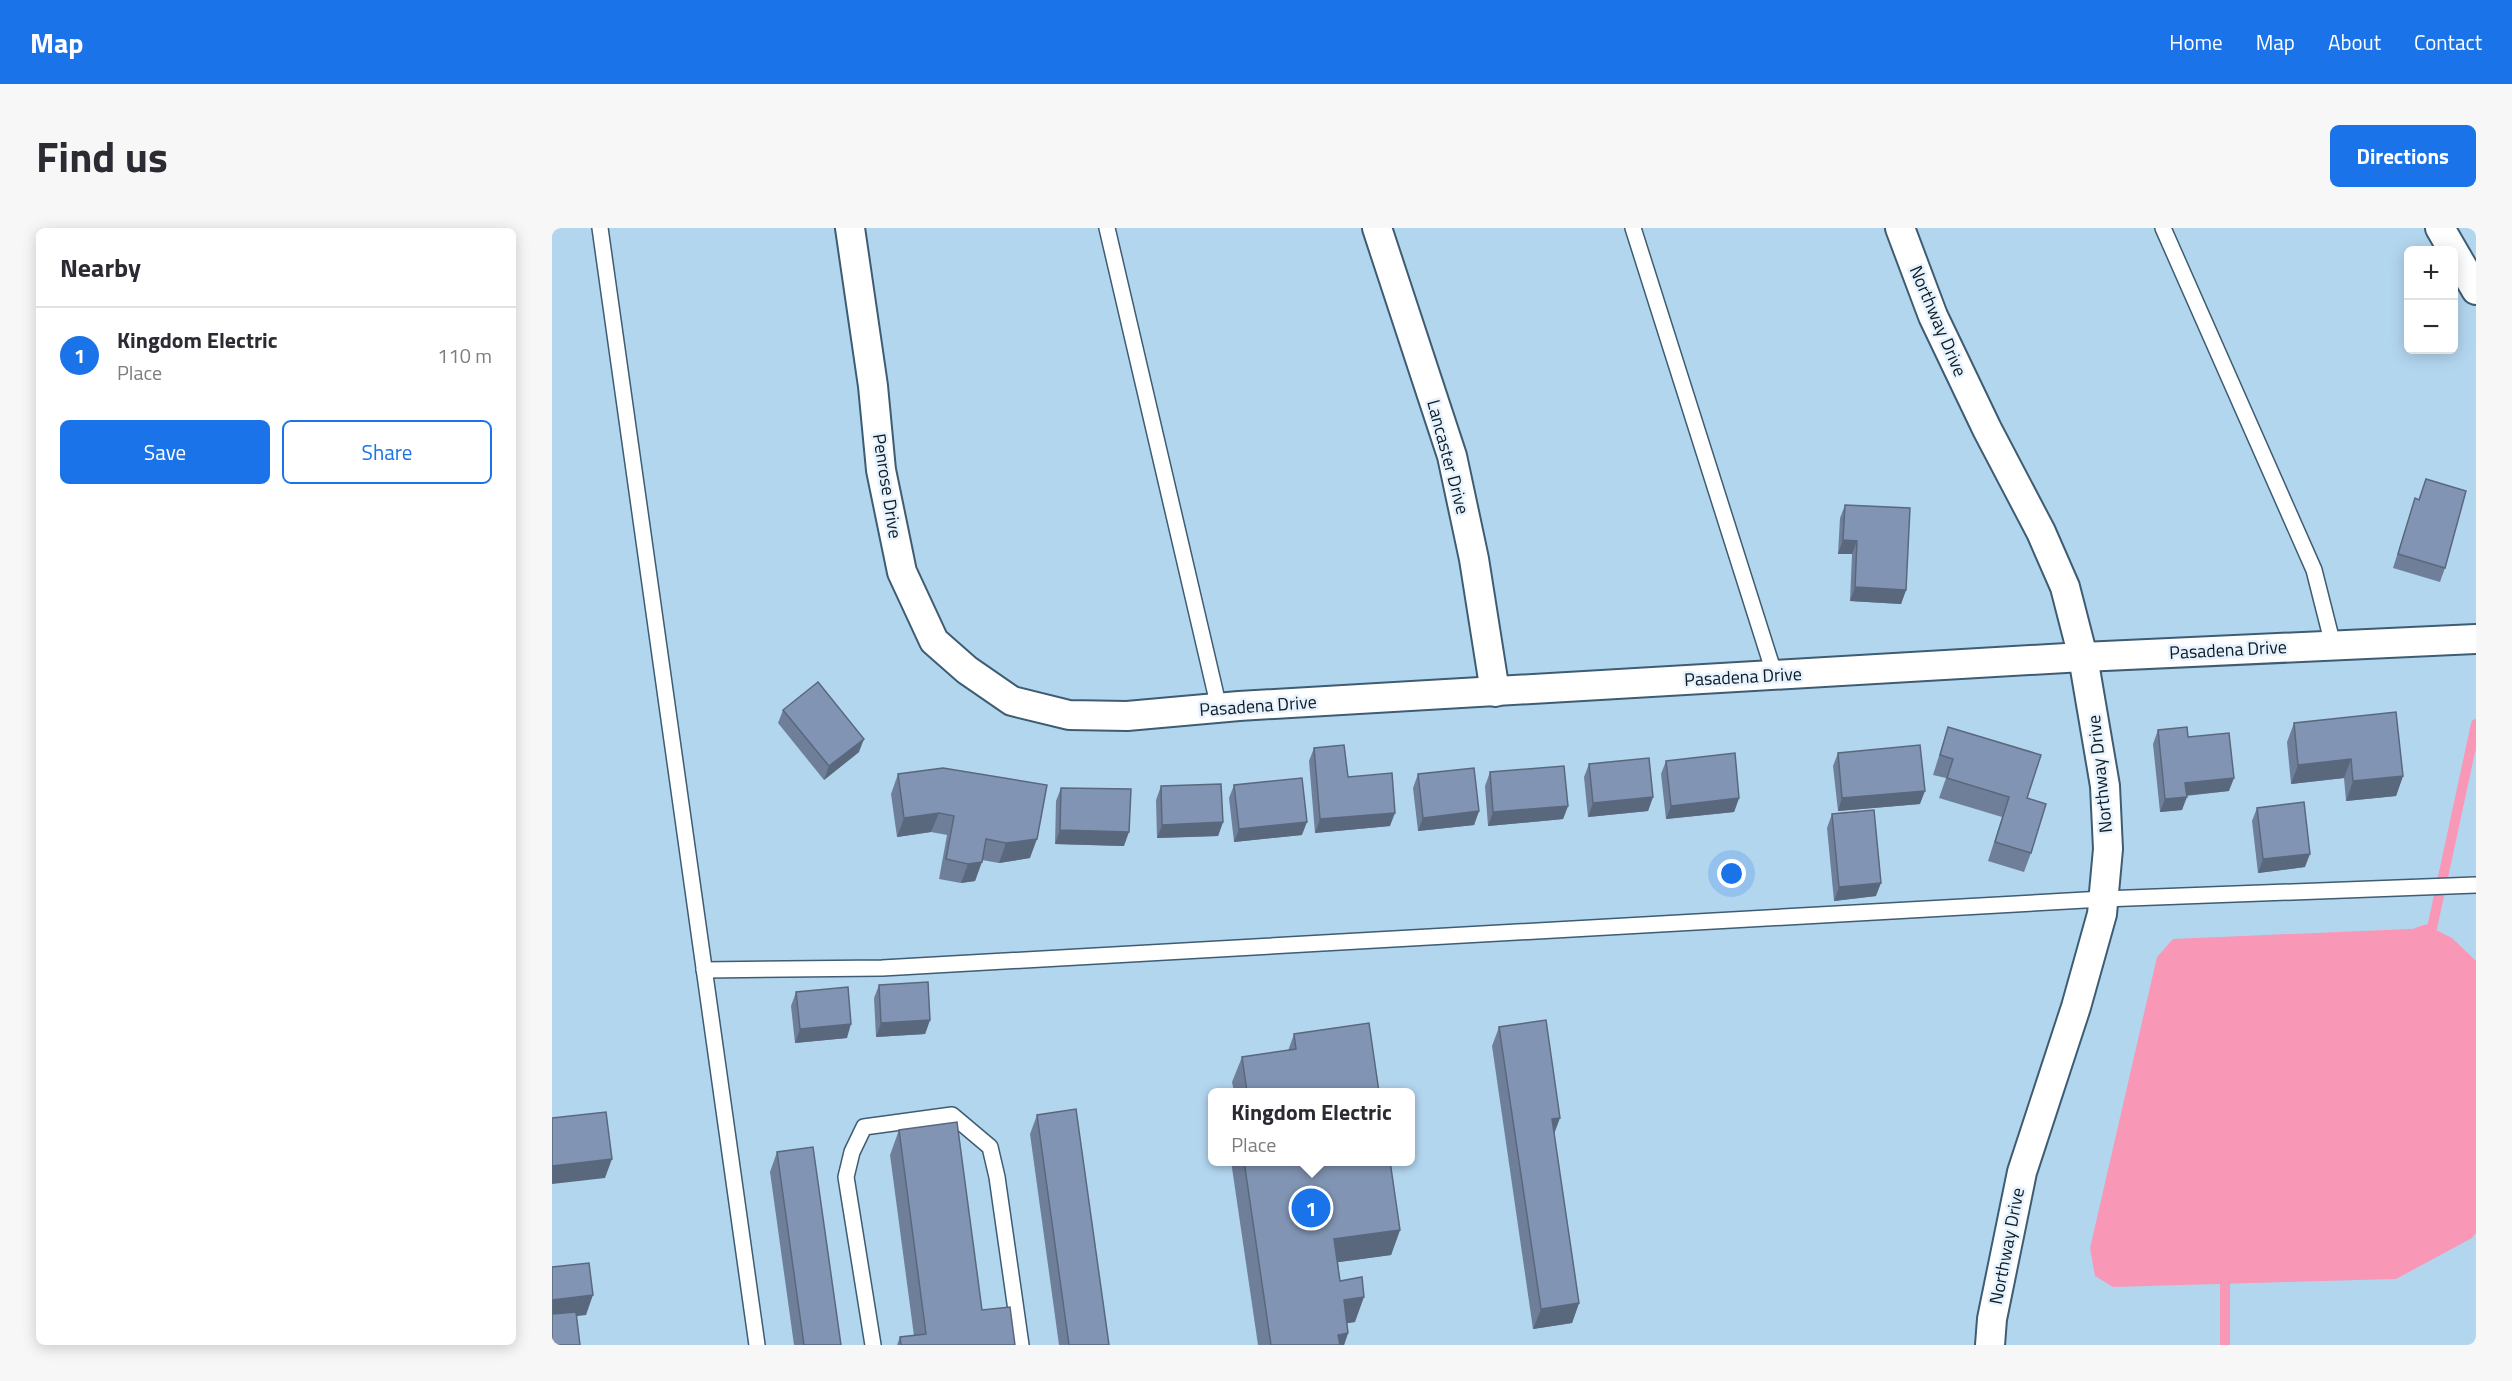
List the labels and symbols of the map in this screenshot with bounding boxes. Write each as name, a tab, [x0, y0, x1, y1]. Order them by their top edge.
street label: Northway Drive	[1903, 261, 1974, 381]
street label: Lancaster Drive	[1420, 397, 1477, 517]
street label: Penrose Drive	[866, 432, 909, 540]
street label: Pasadena Drive	[2169, 633, 2287, 666]
street label: Pasadena Drive	[1684, 660, 1802, 693]
street label: Pasadena Drive	[1198, 688, 1318, 723]
street label: Northway Drive	[2080, 714, 2119, 834]
your location	[1717, 859, 1746, 888]
street label: Northway Drive	[1982, 1185, 2031, 1307]
pin: 1	[1292, 1186, 1330, 1230]

